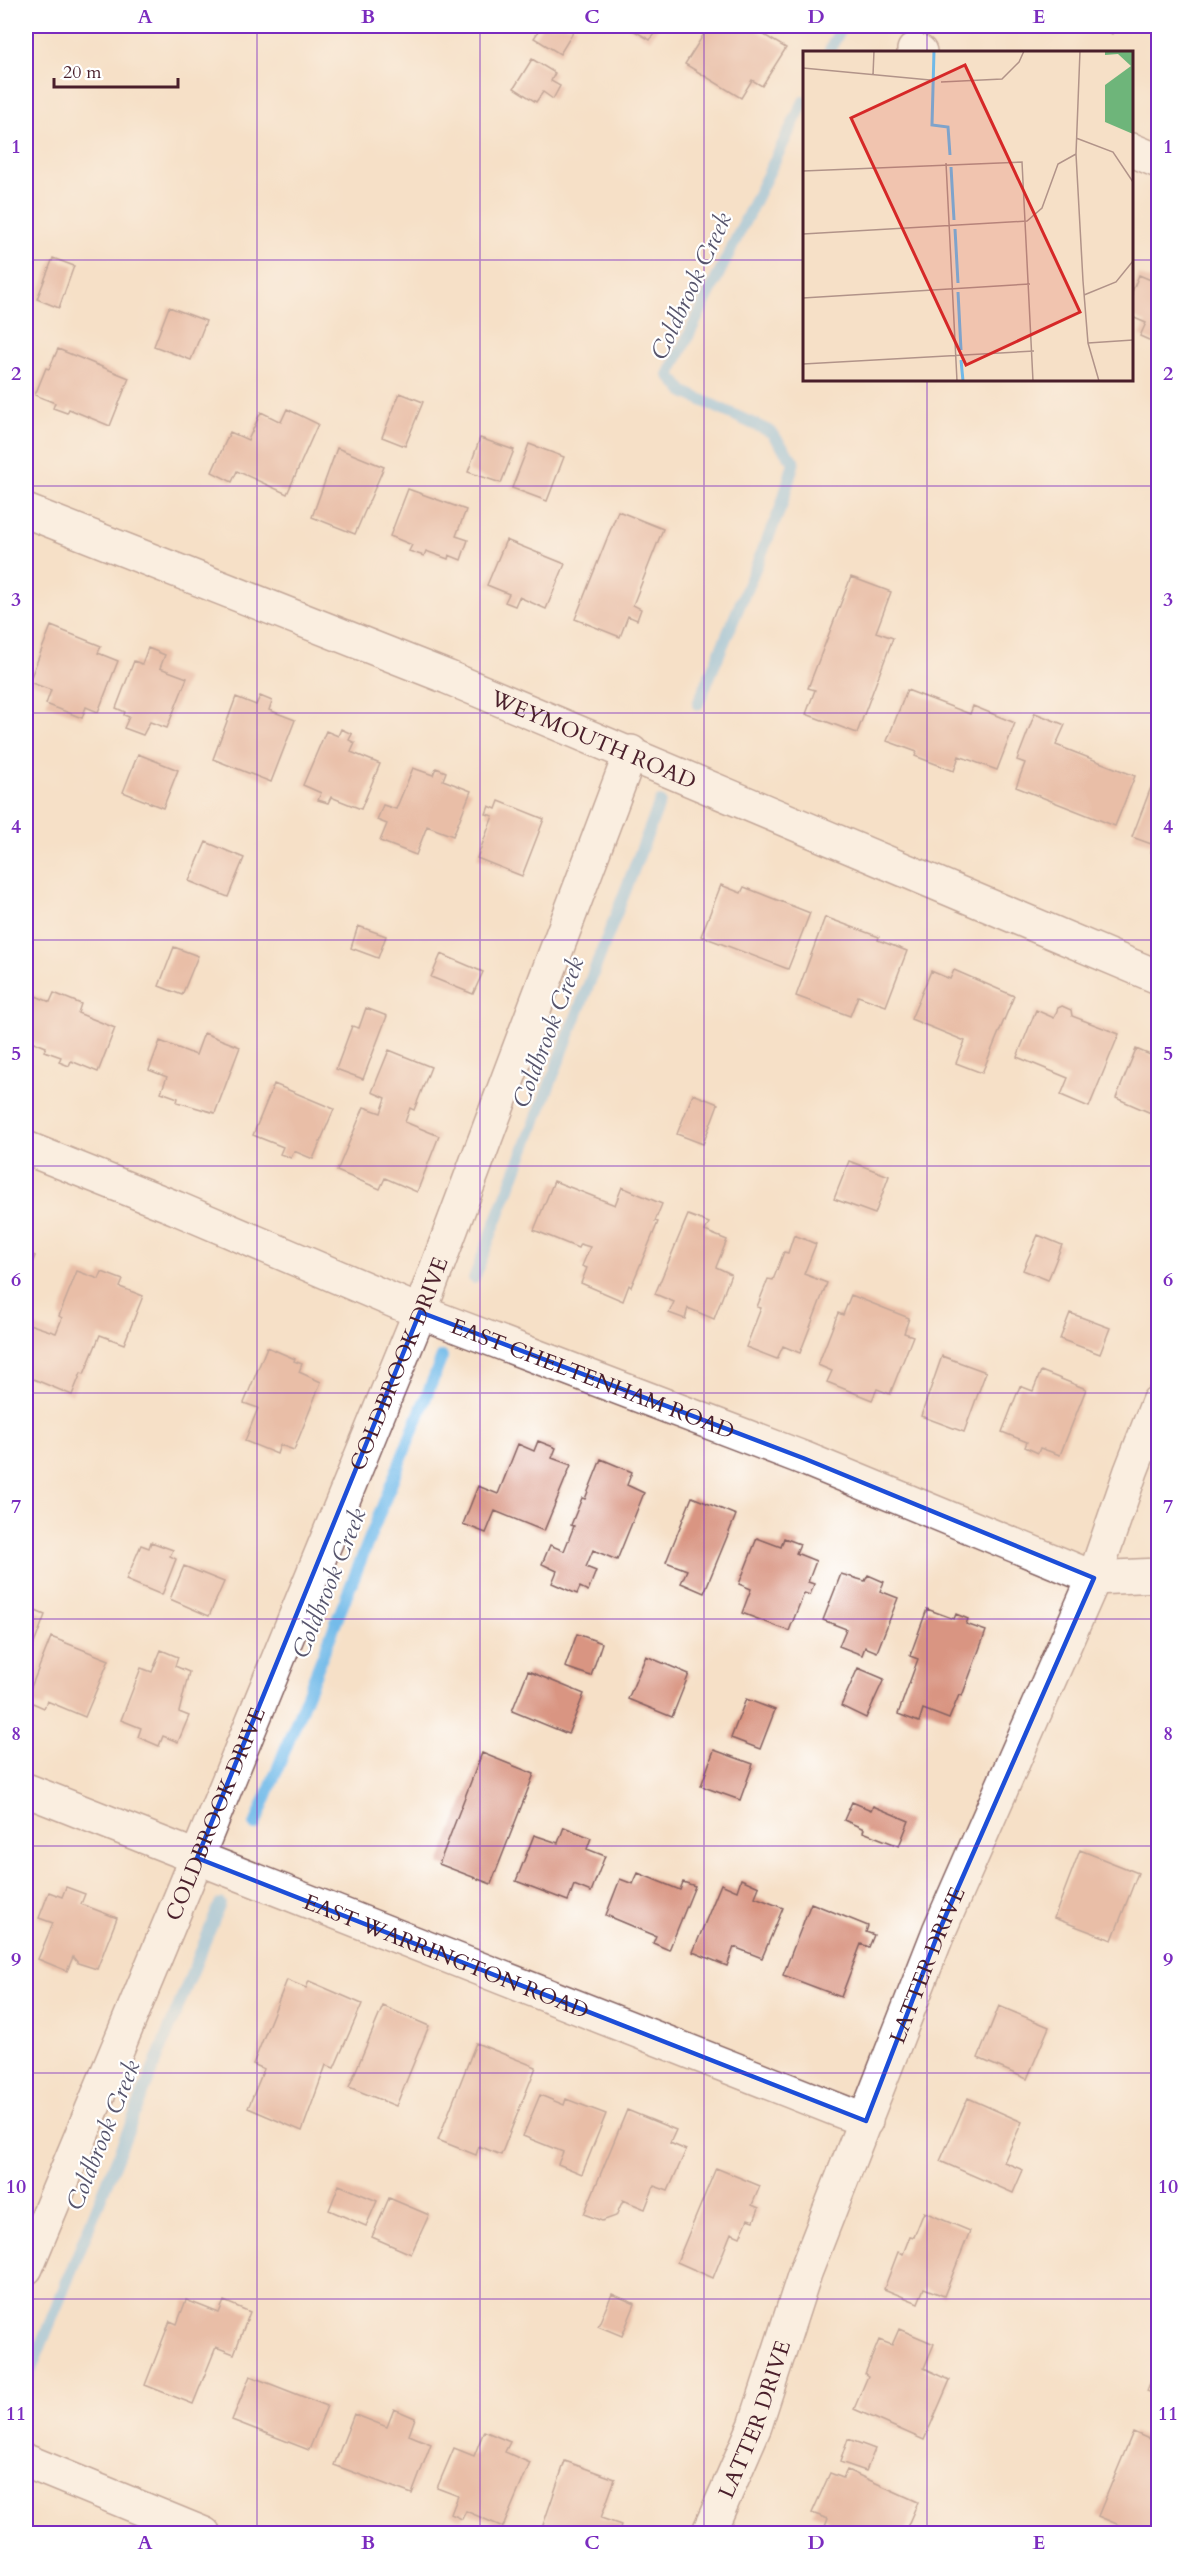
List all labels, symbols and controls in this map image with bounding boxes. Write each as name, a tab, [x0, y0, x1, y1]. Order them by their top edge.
text: A	[137, 3, 153, 30]
text: B	[361, 3, 375, 30]
text: C	[584, 3, 600, 30]
text: D	[807, 3, 825, 30]
text: E	[1033, 3, 1045, 30]
scale bar	[54, 51, 178, 89]
inset map	[803, 51, 1133, 381]
text: 20 m	[63, 60, 102, 85]
text: 1	[11, 133, 21, 160]
text: 1	[1163, 133, 1173, 160]
water label: Coldbrook Creek	[643, 207, 740, 365]
text: 2	[11, 360, 21, 387]
text: 2	[1163, 360, 1173, 387]
text: 3	[11, 586, 21, 613]
text: 3	[1163, 586, 1173, 613]
street label: WEYMOUTH ROAD	[485, 683, 701, 797]
text: 4	[11, 813, 21, 840]
text: 4	[1163, 813, 1173, 840]
water label: Coldbrook Creek	[505, 952, 592, 1112]
text: 5	[11, 1040, 21, 1067]
text: 5	[1163, 1040, 1173, 1067]
street label: COLDBROOK DRIVE	[343, 1253, 455, 1475]
text: 6	[11, 1266, 21, 1293]
text: 6	[1163, 1266, 1173, 1293]
street label: EAST CHELTENHAM ROAD	[447, 1311, 739, 1447]
text: 7	[11, 1493, 21, 1520]
text: 7	[1163, 1493, 1173, 1520]
water label: Coldbrook Creek	[284, 1503, 375, 1663]
street label: COLDBROOK DRIVE	[159, 1703, 273, 1925]
text: 8	[11, 1720, 21, 1747]
text: 8	[1163, 1720, 1173, 1747]
street label: LATTER DRIVE	[882, 1882, 973, 2048]
street label: EAST WARRINGTON ROAD	[299, 1887, 593, 2026]
text: 9	[11, 1946, 21, 1973]
text: 9	[1163, 1946, 1173, 1973]
water label: Coldbrook Creek	[58, 2055, 149, 2215]
text: 10	[6, 2173, 26, 2200]
text: 10	[1158, 2173, 1178, 2200]
street label: LATTER DRIVE	[711, 2337, 798, 2503]
text: 11	[6, 2400, 26, 2427]
text: 11	[1158, 2400, 1178, 2427]
text: A	[137, 2529, 153, 2556]
text: B	[361, 2529, 375, 2556]
text: C	[584, 2529, 600, 2556]
text: D	[807, 2529, 825, 2556]
text: E	[1033, 2529, 1045, 2556]

